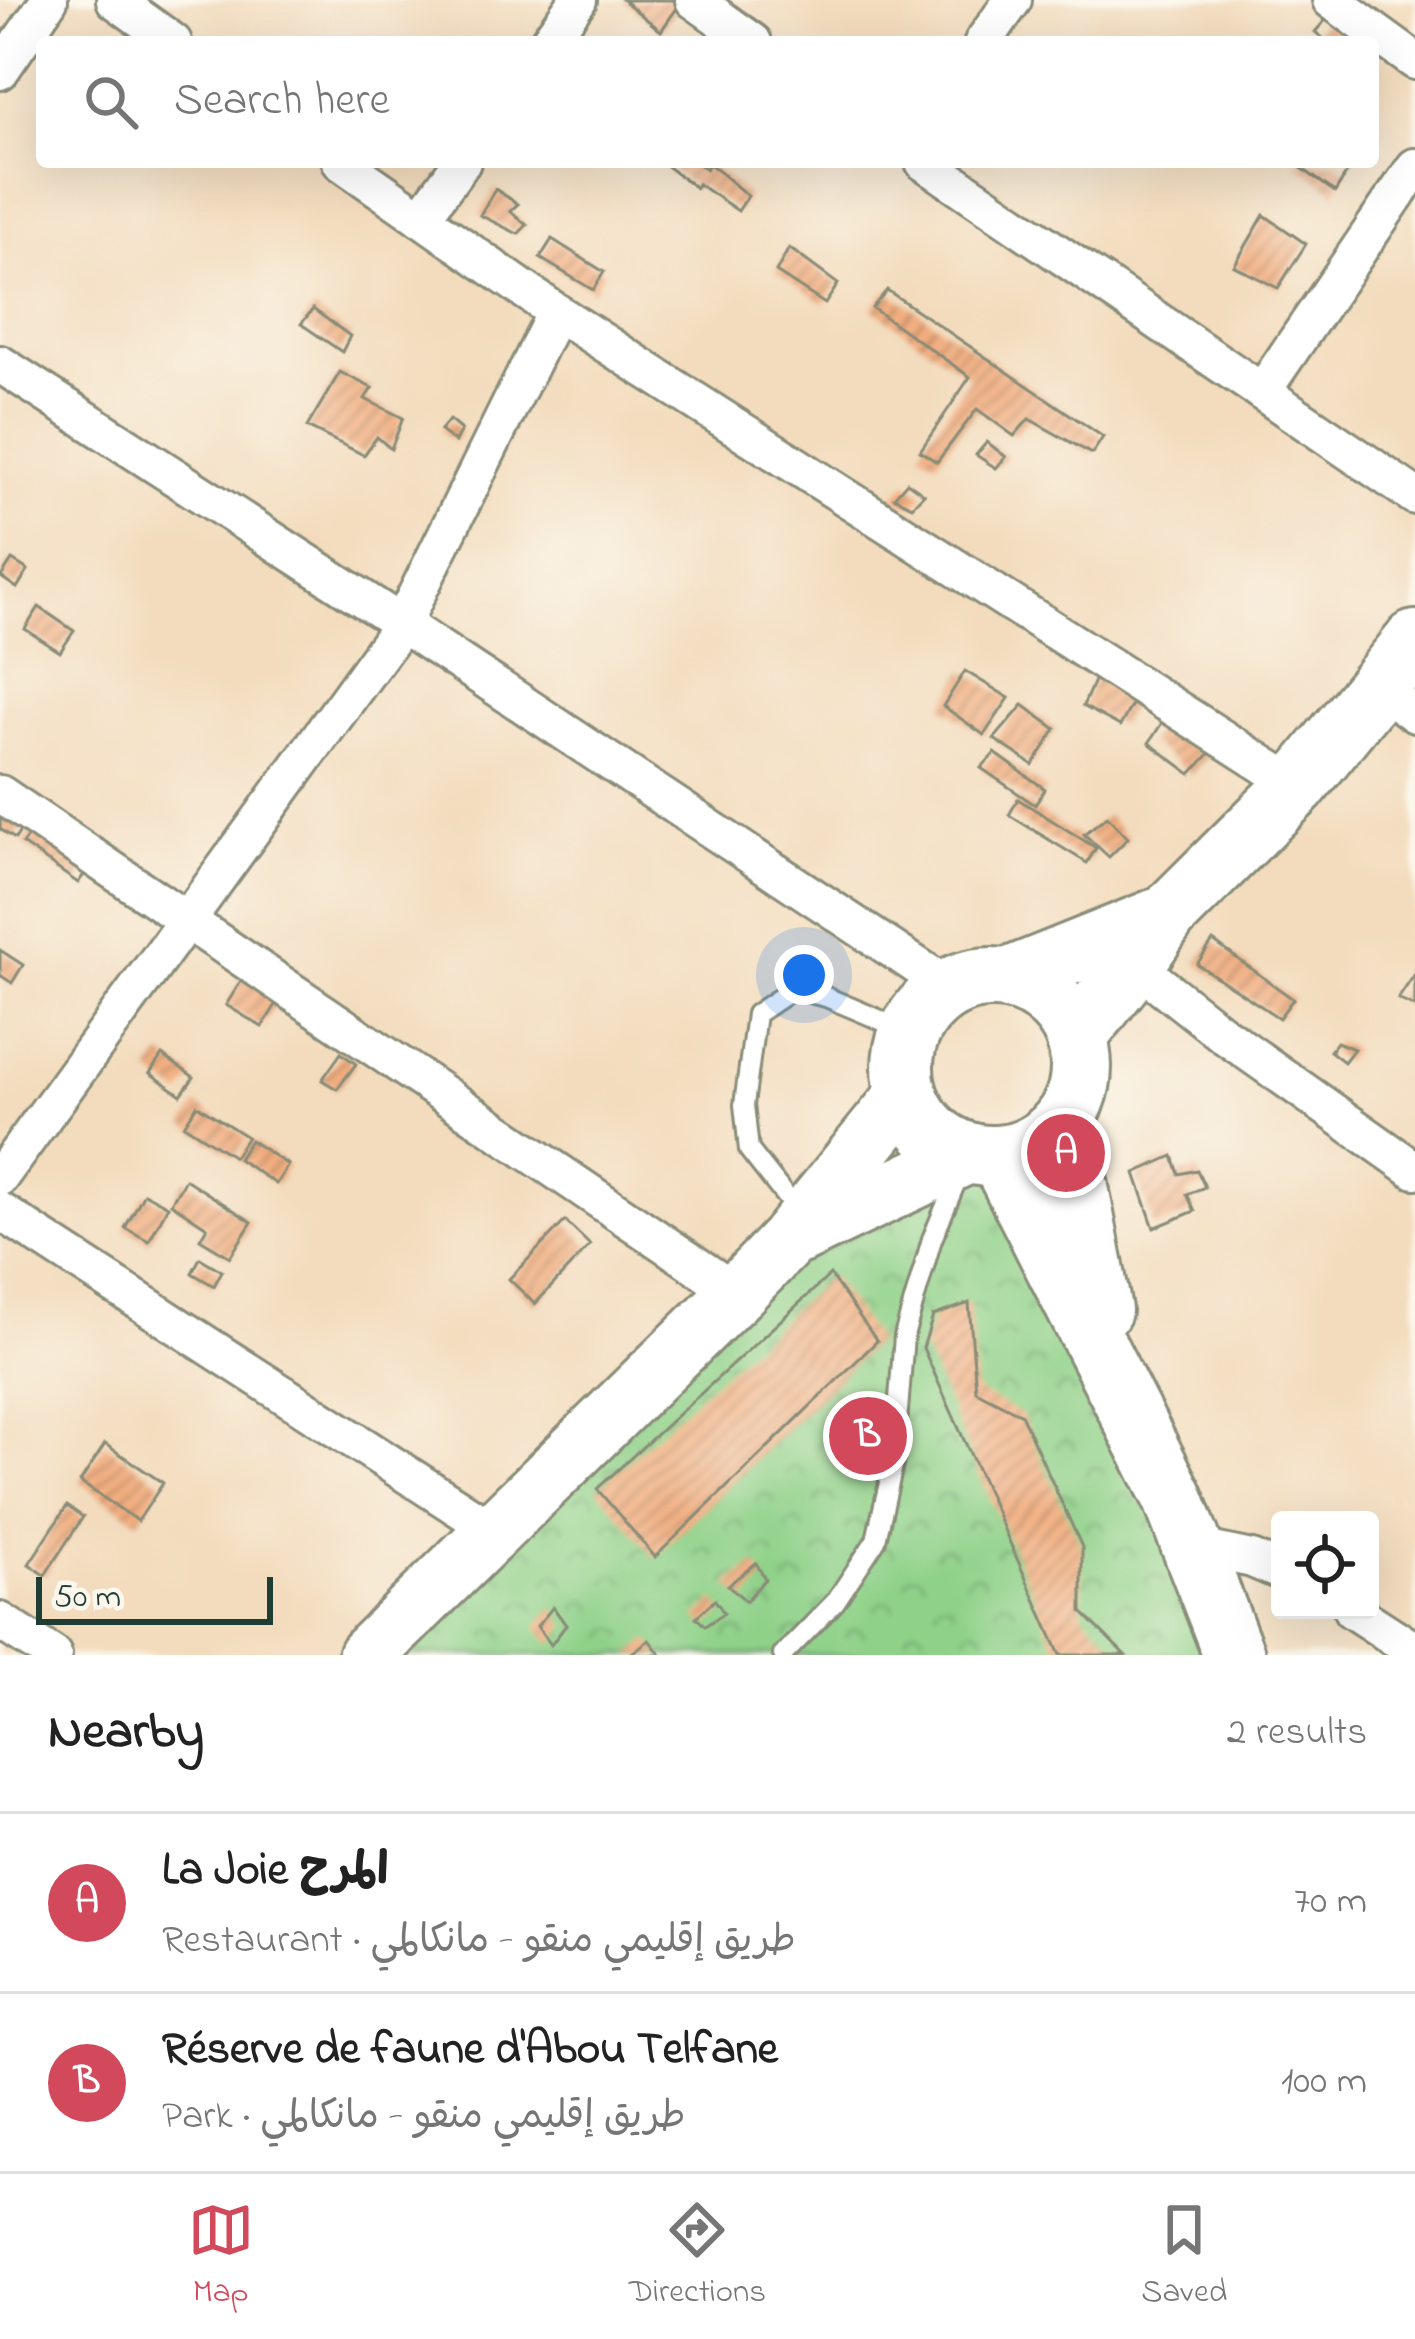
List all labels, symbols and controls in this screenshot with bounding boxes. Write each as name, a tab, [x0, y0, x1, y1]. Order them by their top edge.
search box	[36, 36, 1379, 168]
icon: search	[78, 69, 144, 135]
text: Search here	[174, 69, 390, 135]
your location	[774, 945, 834, 1005]
pin: A	[1027, 1108, 1105, 1198]
pin: B	[829, 1391, 907, 1481]
map controls	[1271, 1511, 1379, 1619]
button: locate	[1271, 1511, 1379, 1619]
scale bar	[36, 1571, 273, 1624]
text: 50 m	[54, 1574, 121, 1622]
text: Nearby	[48, 1696, 204, 1771]
text: 2 results	[1227, 1705, 1367, 1762]
text: La Joie المرح	[162, 1839, 388, 1905]
text: A	[75, 1874, 99, 1931]
text: 70 m	[1294, 1874, 1367, 1931]
text: Restaurant · طريق إقليمي منقو - مانكالمي	[162, 1913, 796, 1970]
text: Réserve de faune d'Abou Telfane	[162, 2018, 778, 2084]
text: B	[74, 2054, 100, 2111]
text: 100 m	[1281, 2054, 1367, 2111]
text: Park · طريق إقليمي منقو - مانكالمي	[162, 2089, 686, 2146]
tab: Map	[188, 2197, 254, 2317]
tab: Directions	[629, 2197, 766, 2317]
tab: Saved	[1141, 2197, 1227, 2317]

